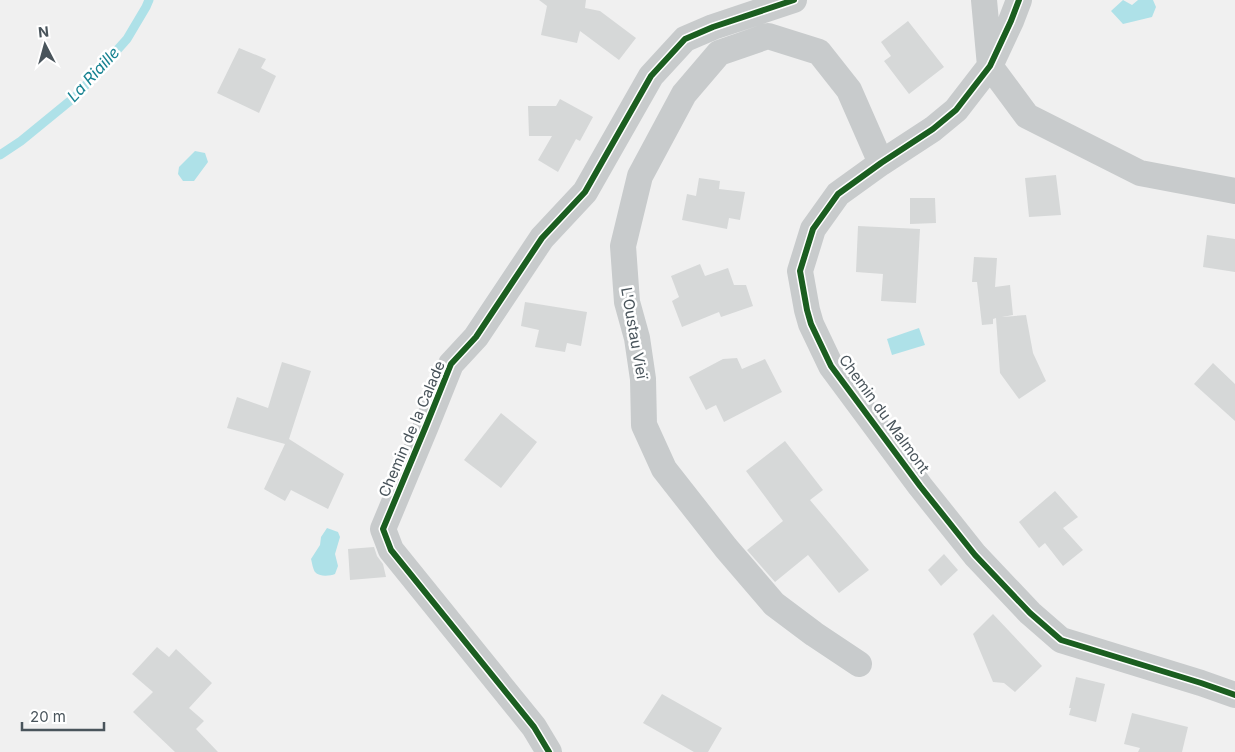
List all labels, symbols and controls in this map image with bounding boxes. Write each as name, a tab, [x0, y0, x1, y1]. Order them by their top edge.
north arrow	[20, 20, 70, 70]
text: N	[37, 23, 50, 41]
water label: La Riaille	[62, 42, 124, 106]
street label: L'Oustau Vieï	[617, 286, 652, 382]
street label: Chemin du Malmont	[835, 351, 934, 477]
street label: Chemin de la Calade	[374, 358, 449, 500]
scale bar	[22, 700, 105, 732]
text: 20 m	[30, 707, 66, 726]

